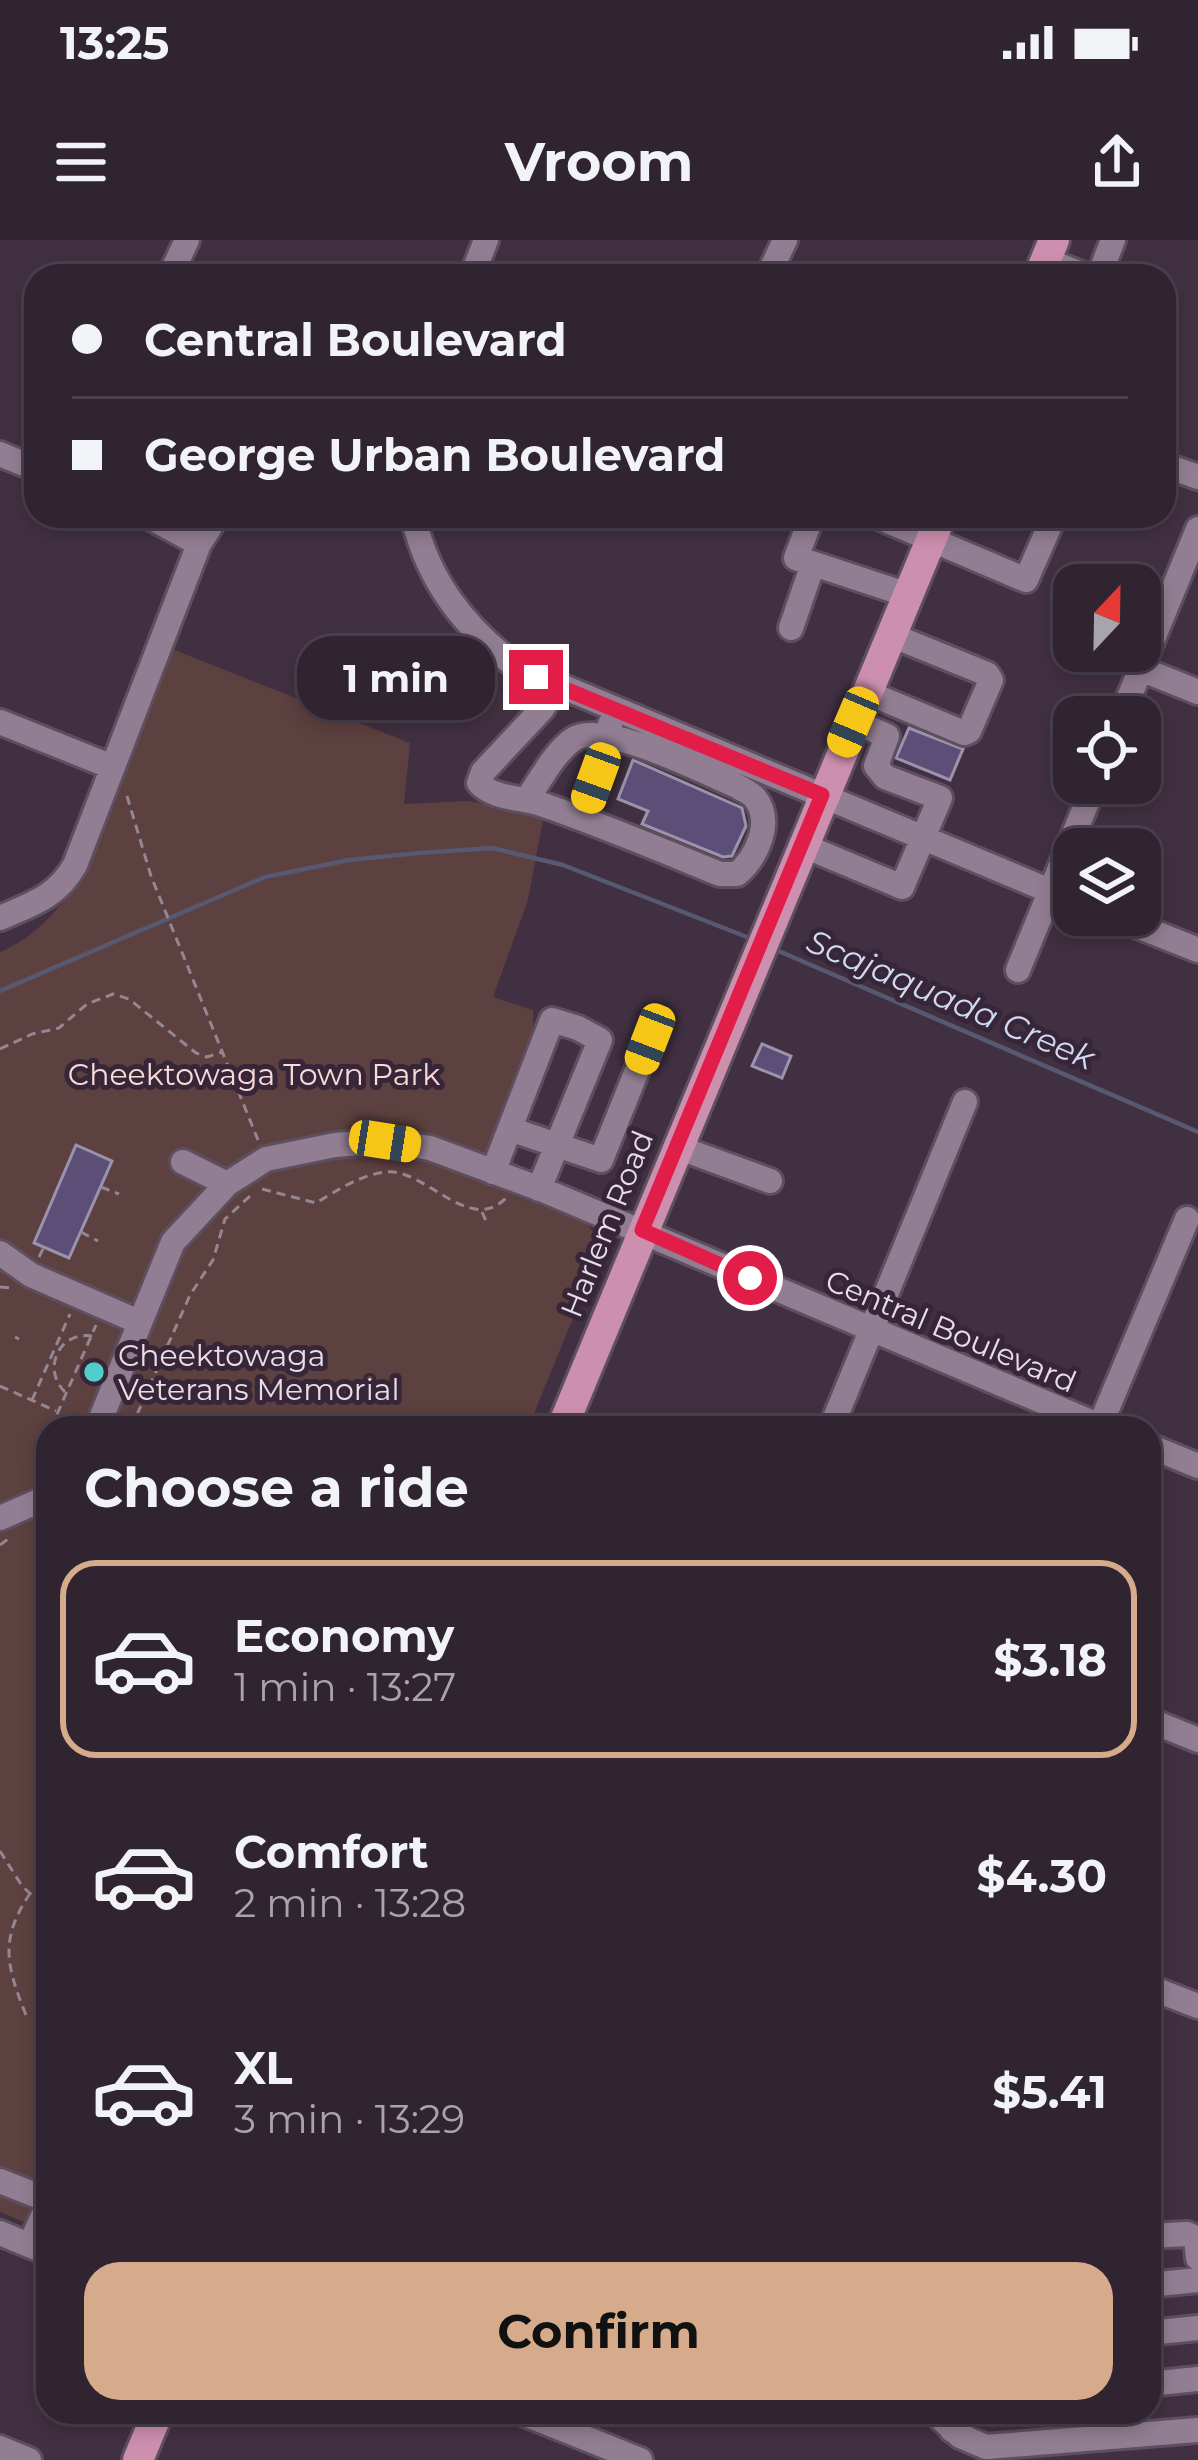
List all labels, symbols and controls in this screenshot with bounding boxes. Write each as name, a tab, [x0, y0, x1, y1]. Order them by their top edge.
text: 13:25	[60, 15, 169, 70]
icon: menu	[48, 129, 114, 195]
text: Vroom	[505, 129, 693, 195]
icon: share	[1084, 129, 1150, 195]
text: Central Boulevard	[144, 312, 567, 367]
text: George Urban Boulevard	[144, 427, 725, 482]
north arrow	[1053, 564, 1161, 672]
map controls	[1053, 564, 1161, 936]
callout: 1 min	[296, 635, 494, 719]
route end	[509, 650, 563, 704]
text: 1 min	[343, 654, 449, 702]
car	[822, 682, 884, 762]
button: locate	[1053, 696, 1161, 804]
car	[567, 738, 625, 818]
button: layers	[1053, 828, 1161, 936]
water label: Scajaquada Creek	[801, 920, 1102, 1078]
car	[620, 999, 680, 1079]
park label: Cheektowaga Town Park	[68, 1056, 440, 1093]
car	[347, 1118, 423, 1164]
street label: Harlem Road	[553, 1125, 661, 1323]
route start	[723, 1251, 777, 1305]
street label: Central Boulevard	[820, 1262, 1082, 1400]
place label: Cheektowaga Veterans Memorial	[118, 1337, 399, 1408]
marker: Cheektowaga Veterans Memorial	[81, 1359, 107, 1385]
text: Choose a ride	[84, 1455, 469, 1521]
icon: car	[90, 1605, 198, 1713]
text: Economy	[234, 1608, 454, 1663]
text: $3.18	[993, 1632, 1107, 1687]
text: 1 min · 13:27	[234, 1663, 456, 1711]
icon: car	[90, 1821, 198, 1929]
text: Comfort	[234, 1824, 429, 1879]
text: $4.30	[976, 1848, 1107, 1903]
text: 2 min · 13:28	[234, 1879, 466, 1927]
icon: car	[90, 2037, 198, 2145]
text: XL	[234, 2040, 292, 2095]
text: $5.41	[992, 2064, 1107, 2119]
text: 3 min · 13:29	[234, 2095, 465, 2143]
button: Confirm	[84, 2262, 1113, 2400]

